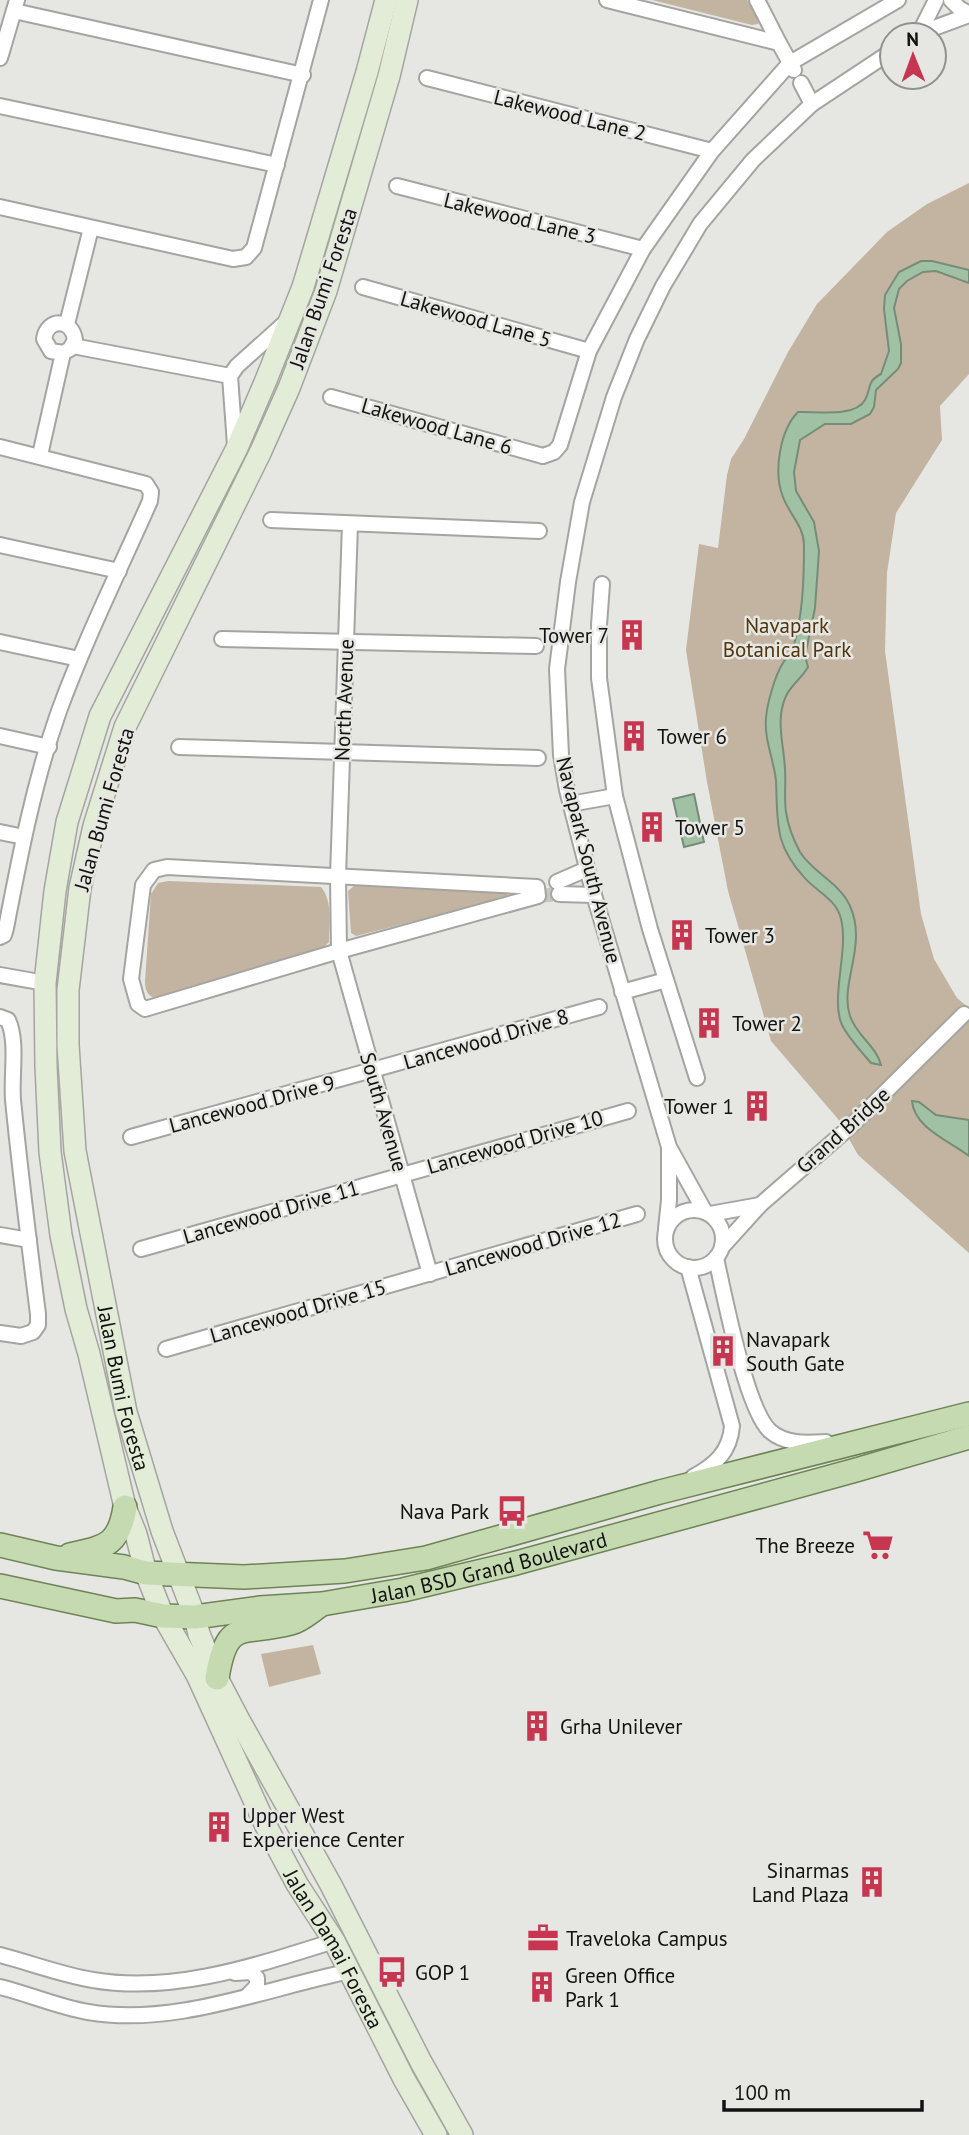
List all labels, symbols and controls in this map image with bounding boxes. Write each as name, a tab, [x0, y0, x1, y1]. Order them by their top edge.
north arrow	[878, 21, 948, 91]
text: N	[906, 27, 919, 51]
street label: Lakewood Lane 2	[491, 83, 649, 147]
street label: Lakewood Lane 3	[441, 186, 599, 250]
street label: Jalan Bumi Foresta	[283, 204, 363, 373]
street label: Lakewood Lane 5	[397, 285, 555, 353]
street label: Lakewood Lane 6	[358, 392, 516, 460]
park label: Navapark Botanical Park	[723, 612, 851, 663]
building icon: Tower 7	[615, 618, 649, 652]
place label: Tower 7	[539, 622, 609, 649]
street label: North Avenue	[328, 638, 360, 762]
building icon: Tower 6	[617, 719, 651, 753]
place label: Tower 6	[657, 723, 727, 750]
street label: Jalan Bumi Foresta	[68, 724, 140, 895]
street label: Navapark South Avenue	[550, 754, 628, 966]
building icon: Tower 5	[635, 810, 669, 844]
place label: Tower 5	[675, 814, 745, 841]
building icon: Tower 3	[665, 918, 699, 952]
place label: Tower 3	[705, 922, 775, 949]
street label: Lancewood Drive 8	[400, 1003, 572, 1075]
building icon: Tower 2	[692, 1006, 726, 1040]
place label: Tower 2	[732, 1010, 802, 1037]
street label: South Avenue	[354, 1049, 414, 1175]
street label: Lancewood Drive 9	[166, 1069, 338, 1139]
street label: Grand Bridge	[790, 1081, 896, 1179]
building icon: Tower 1	[740, 1089, 774, 1123]
place label: Tower 1	[664, 1093, 734, 1120]
street label: Lancewood Drive 10	[424, 1104, 606, 1180]
street label: Lancewood Drive 11	[180, 1174, 362, 1250]
street label: Lancewood Drive 12	[442, 1206, 624, 1282]
street label: Lancewood Drive 15	[207, 1273, 389, 1349]
street label: Jalan Bumi Foresta	[92, 1302, 156, 1474]
place label: Navapark South Gate	[746, 1326, 845, 1377]
building icon: Navapark South Gate	[706, 1334, 740, 1368]
bus stop icon: Nava Park	[495, 1494, 529, 1528]
place label: Nava Park	[400, 1498, 489, 1525]
street label: Jalan BSD Grand Boulevard	[368, 1525, 610, 1609]
supermarket icon: The Breeze	[861, 1528, 895, 1562]
place label: The Breeze	[756, 1532, 855, 1559]
building icon: Grha Unilever	[520, 1709, 554, 1743]
place label: Grha Unilever	[560, 1713, 682, 1740]
place label: Upper West Experience Center	[242, 1802, 404, 1853]
building icon: Upper West Experience Center	[202, 1810, 236, 1844]
place label: Sinarmas Land Plaza	[752, 1857, 849, 1908]
street label: Jalan Damai Foresta	[278, 1864, 390, 2033]
building icon: Sinarmas Land Plaza	[855, 1865, 889, 1899]
office icon: Traveloka Campus	[526, 1921, 560, 1955]
place label: Traveloka Campus	[566, 1925, 728, 1952]
bus stop icon: GOP 1	[375, 1955, 409, 1989]
place label: GOP 1	[415, 1959, 470, 1986]
place label: Green Office Park 1	[565, 1962, 675, 2013]
building icon: Green Office Park 1	[525, 1970, 559, 2004]
scale bar	[724, 2068, 922, 2112]
text: 100 m	[734, 2079, 791, 2106]

